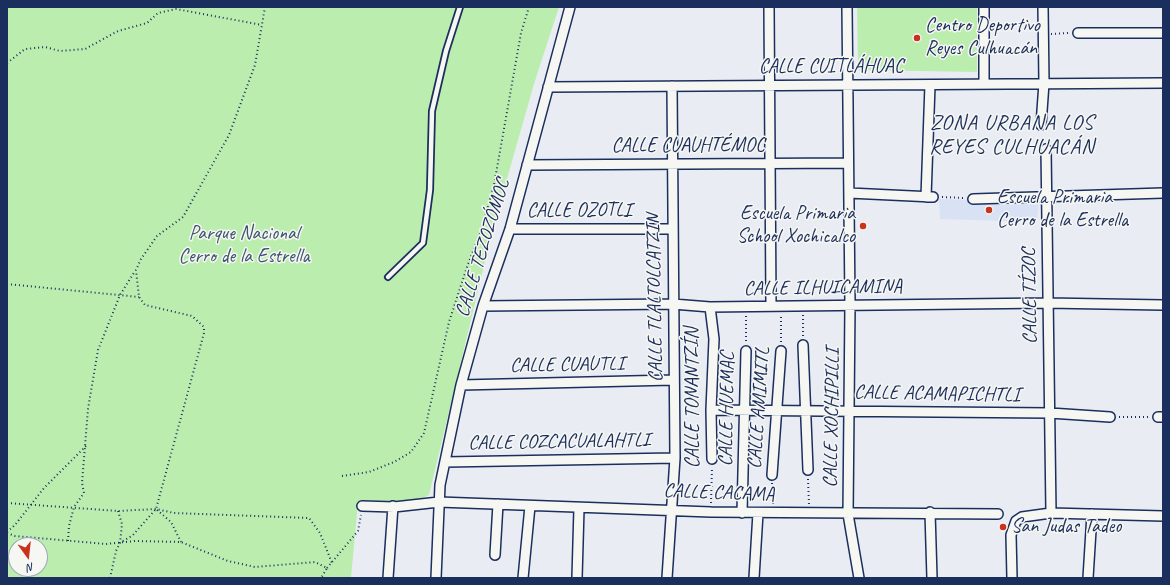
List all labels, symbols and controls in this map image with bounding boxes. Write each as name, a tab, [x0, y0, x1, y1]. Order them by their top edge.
place label: Centro Deportivo Reyes Culhuacán	[925, 14, 1040, 61]
marker: Centro Deportivo Reyes Culhuacán	[912, 33, 922, 43]
street label: CALLE CUITLÁHUAC	[759, 55, 903, 79]
district label: ZONA URBANA LOS REYES CULHUACÁN	[929, 110, 1095, 160]
street label: CALLE CUAUHTÉMOC	[611, 134, 765, 158]
street label: CALLE TEZOZÓMOC	[451, 176, 515, 320]
place label: Escuela Primaria Cerro de la Estrella	[997, 186, 1128, 233]
street label: CALLE OZOTLI	[527, 199, 631, 223]
place label: Escuela Primaria School Xochicalco	[737, 202, 855, 249]
marker: Escuela Primaria Cerro de la Estrella	[984, 205, 994, 215]
street label: CALLE TLALTOLCATZIN	[642, 214, 668, 382]
marker: Escuela Primaria School Xochicalco	[858, 221, 868, 231]
park label: Parque Nacional Cerro de la Estrella	[178, 222, 310, 269]
street label: CALLE TÍZOC	[1017, 248, 1043, 344]
street label: CALLE ILHUICAMINA	[744, 275, 902, 301]
street label: CALLE TONANTZÍN	[681, 328, 705, 468]
street label: CALLE AMIMITL	[743, 346, 775, 470]
street label: CALLE XOCHIPILLI	[819, 348, 845, 488]
street label: CALLE HUEMAC	[714, 351, 740, 467]
street label: CALLE CUAUTLI	[510, 352, 624, 378]
street label: CALLE ACAMAPICHTLI	[854, 381, 1020, 407]
street label: CALLE COZCACUALAHTLI	[468, 428, 650, 456]
street label: CALLE CACAMA	[663, 479, 775, 507]
place label: San Judas Tadeo	[1011, 515, 1121, 539]
marker: San Judas Tadeo	[998, 522, 1008, 532]
north arrow	[8, 537, 48, 577]
text: N	[26, 560, 36, 575]

